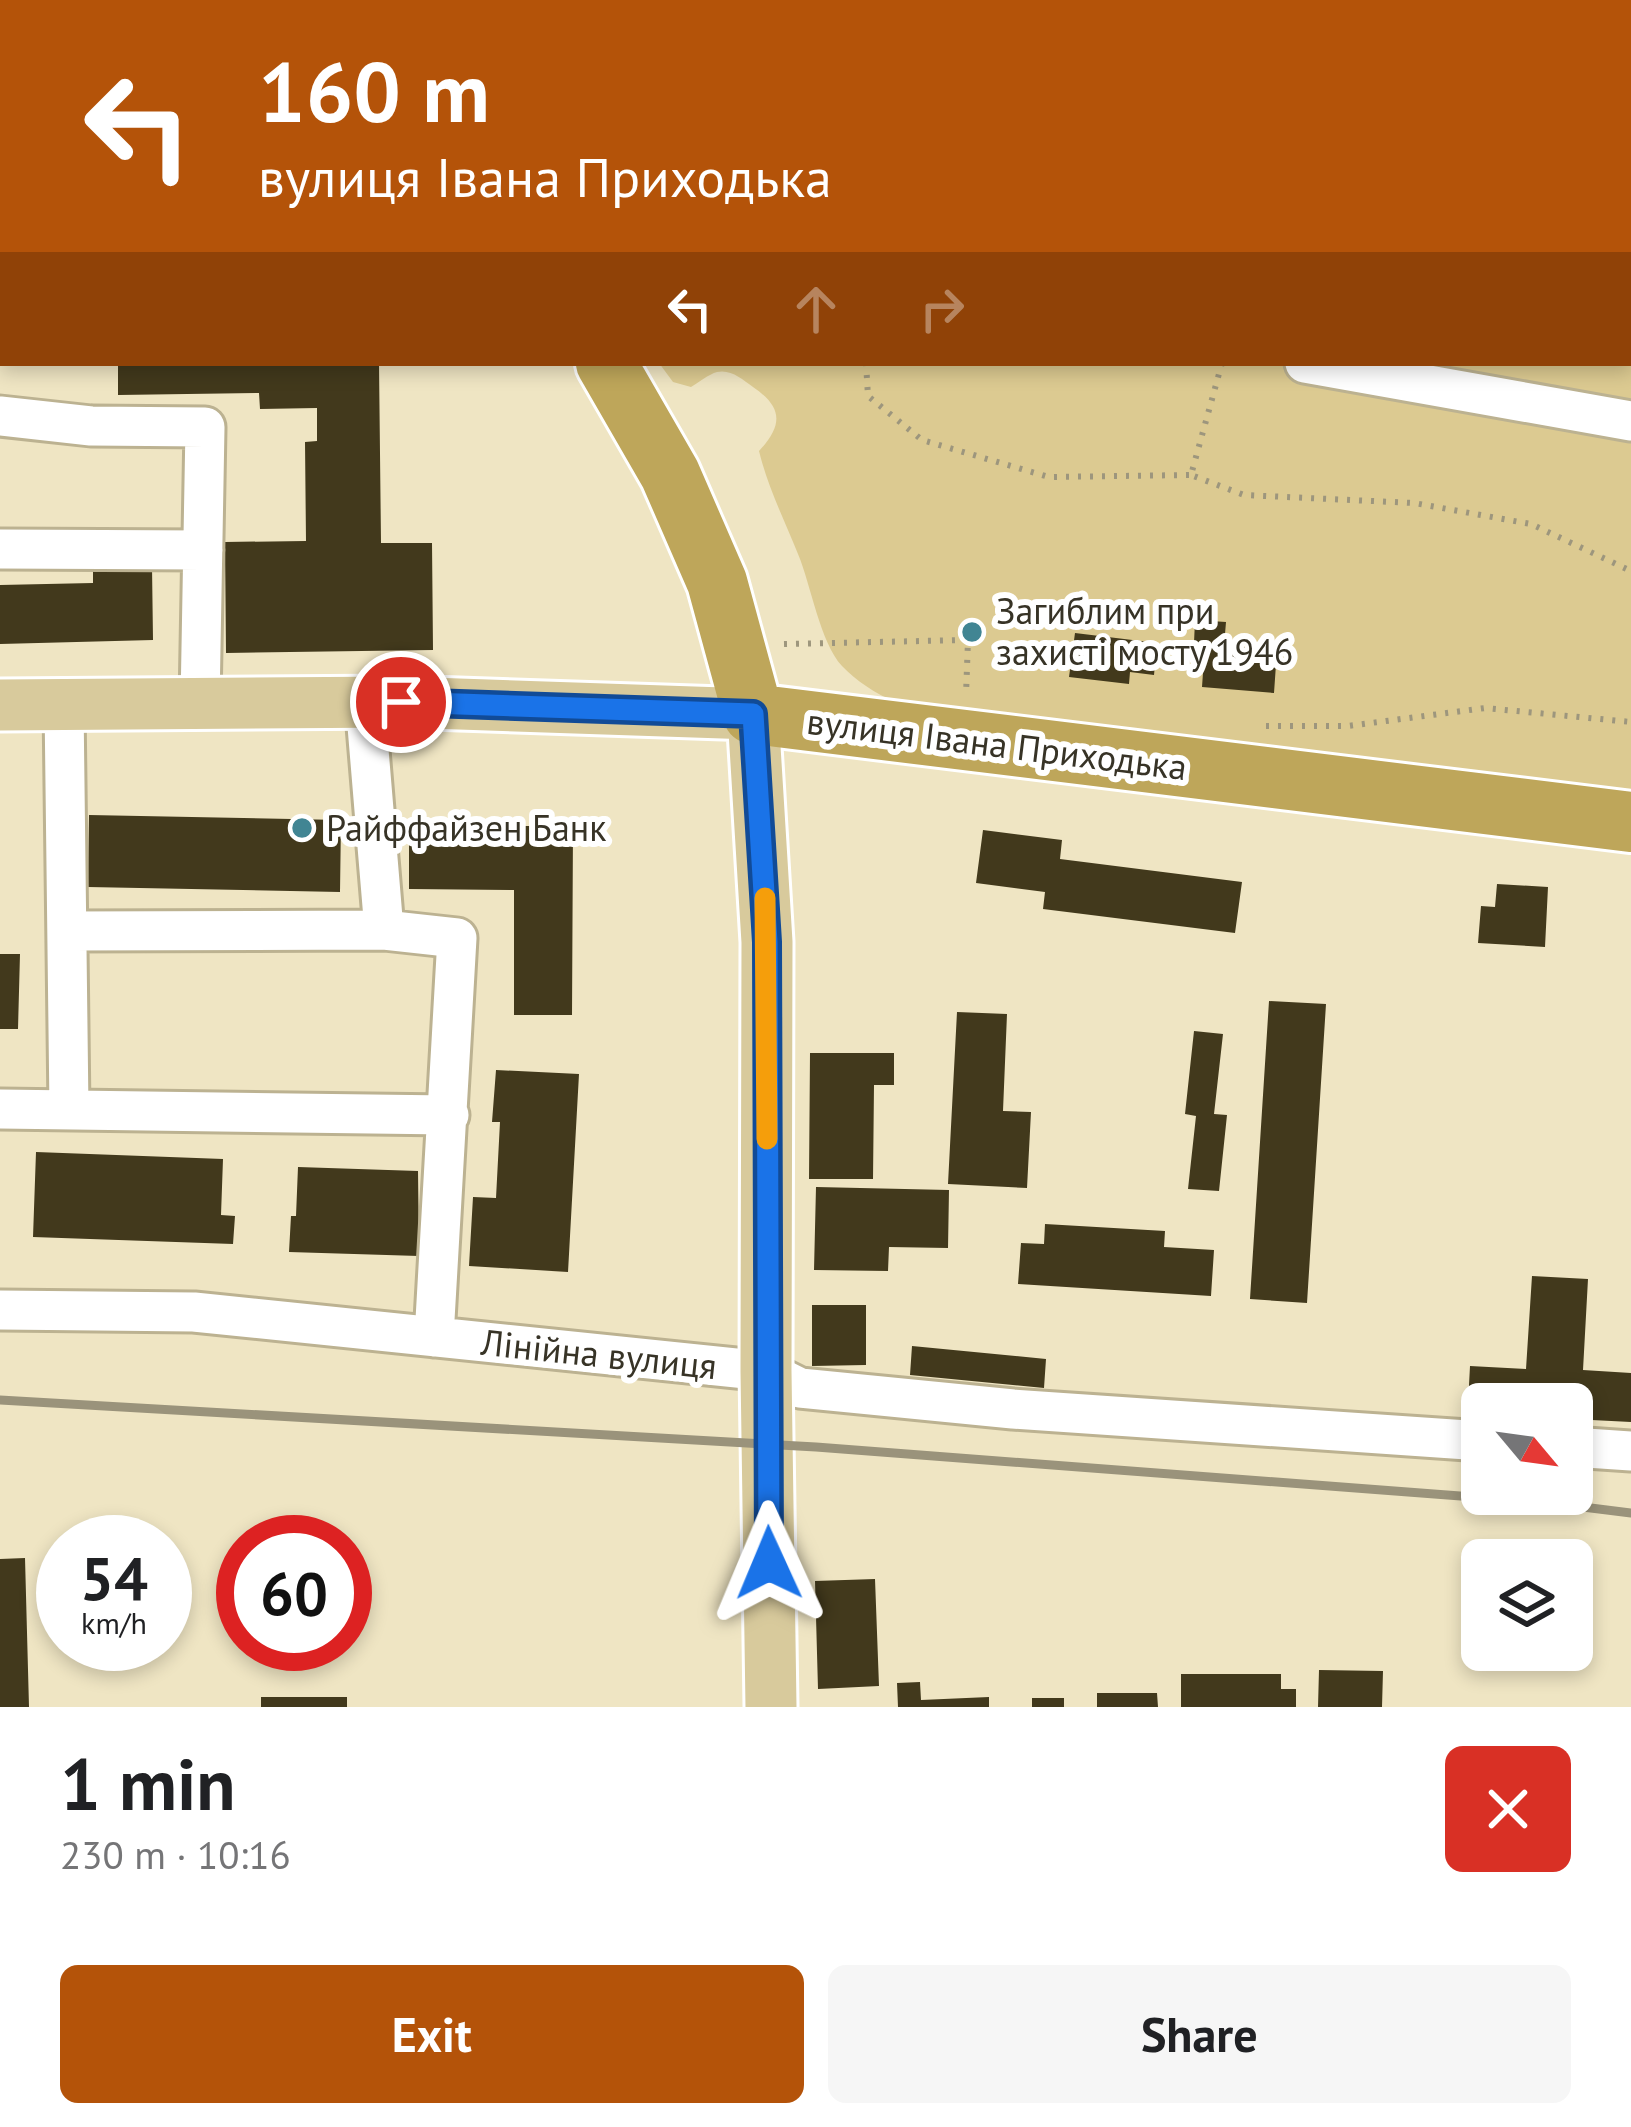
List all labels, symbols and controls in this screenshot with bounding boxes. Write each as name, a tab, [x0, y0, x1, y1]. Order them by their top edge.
text: 160 m	[258, 36, 490, 145]
icon: left	[60, 48, 216, 204]
text: вулиця Івана Приходька	[258, 142, 832, 212]
icon: left	[657, 276, 723, 342]
icon: ahead	[783, 276, 849, 342]
icon: right	[909, 276, 975, 342]
place label: Загиблим при захисті мосту 1946	[996, 587, 1293, 675]
marker: Загиблим при захисті мосту 1946	[959, 619, 985, 645]
pin	[350, 651, 452, 753]
icon: arrive	[368, 669, 434, 735]
street label: вулиця Івана Приходька	[804, 697, 1190, 790]
place label: Райффайзен Банк	[326, 804, 606, 851]
marker: Райффайзен Банк	[289, 815, 315, 841]
street label: Лінійна вулиця	[478, 1318, 719, 1389]
north arrow	[1461, 1383, 1593, 1515]
map controls	[1461, 1383, 1593, 1671]
position arrow	[706, 1500, 832, 1626]
speed limit sign: 60	[216, 1515, 372, 1671]
text: 54	[80, 1539, 148, 1617]
button: layers	[1461, 1539, 1593, 1671]
text: km/h	[81, 1603, 147, 1642]
text: 1 min	[60, 1737, 236, 1830]
button: close	[1445, 1746, 1571, 1872]
text: 230 m · 10:16	[60, 1829, 291, 1880]
button: Exit	[60, 1965, 804, 2103]
button: Share	[828, 1965, 1571, 2103]

